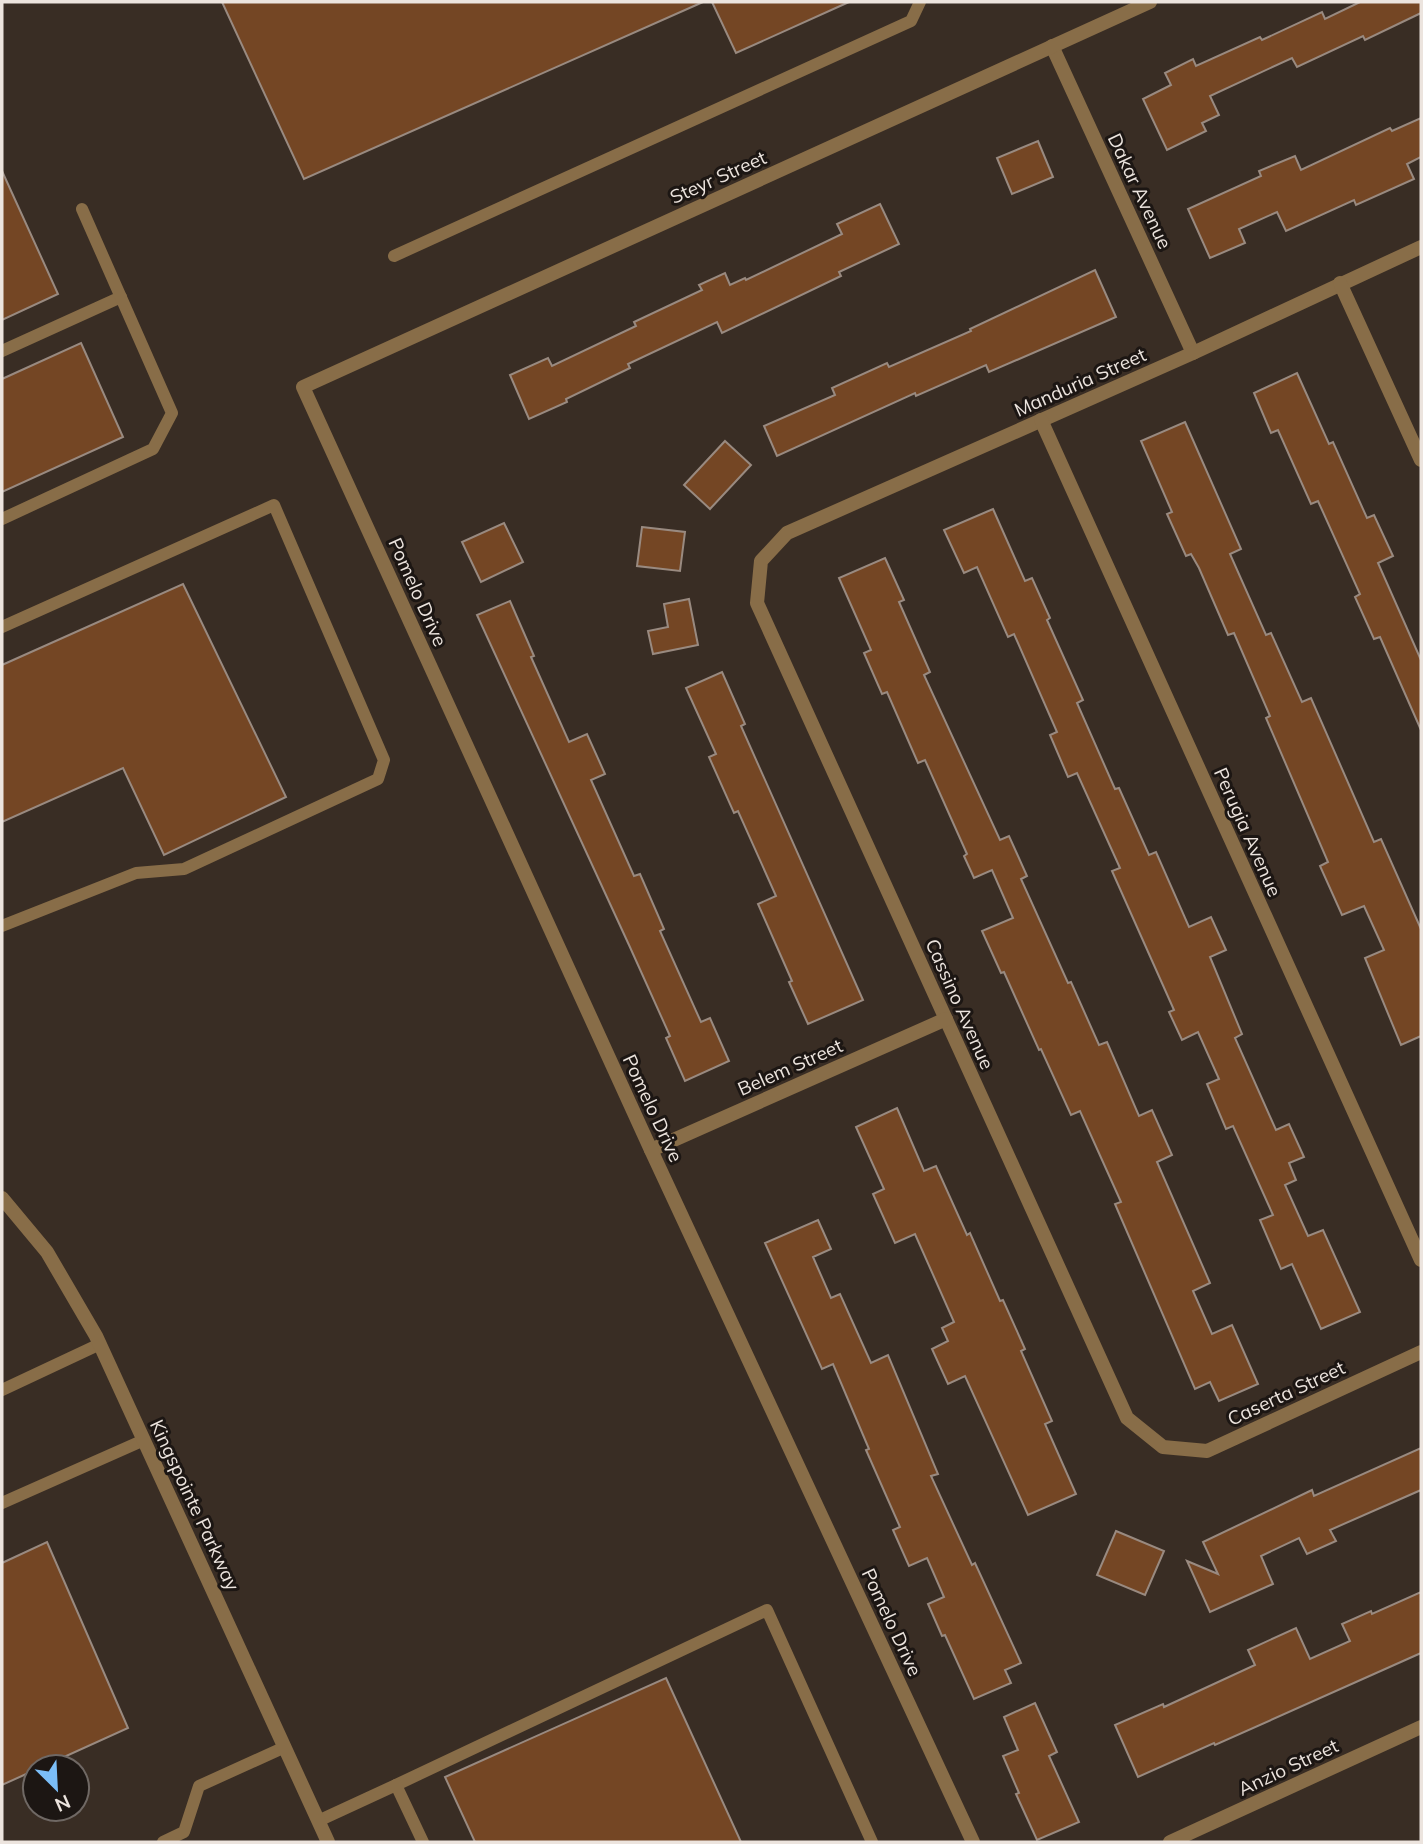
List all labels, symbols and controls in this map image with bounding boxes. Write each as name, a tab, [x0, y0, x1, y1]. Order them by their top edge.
street label: Dakar Avenue	[1103, 129, 1177, 253]
street label: Steyr Street	[666, 145, 770, 209]
street label: Manduria Street	[1010, 342, 1150, 422]
street label: Pomelo Drive	[383, 534, 453, 650]
street label: Perugia Avenue	[1209, 764, 1287, 900]
street label: Cassino Avenue	[920, 935, 1000, 1073]
street label: Belem Street	[734, 1033, 846, 1101]
street label: Pomelo Drive	[618, 1050, 688, 1166]
street label: Caserta Street	[1223, 1355, 1349, 1431]
street label: Kingspointe Parkway	[145, 1416, 245, 1594]
street label: Pomelo Drive	[857, 1564, 927, 1680]
street label: Anzio Street	[1234, 1733, 1342, 1801]
north arrow	[21, 1753, 91, 1823]
text: N	[51, 1790, 74, 1817]

